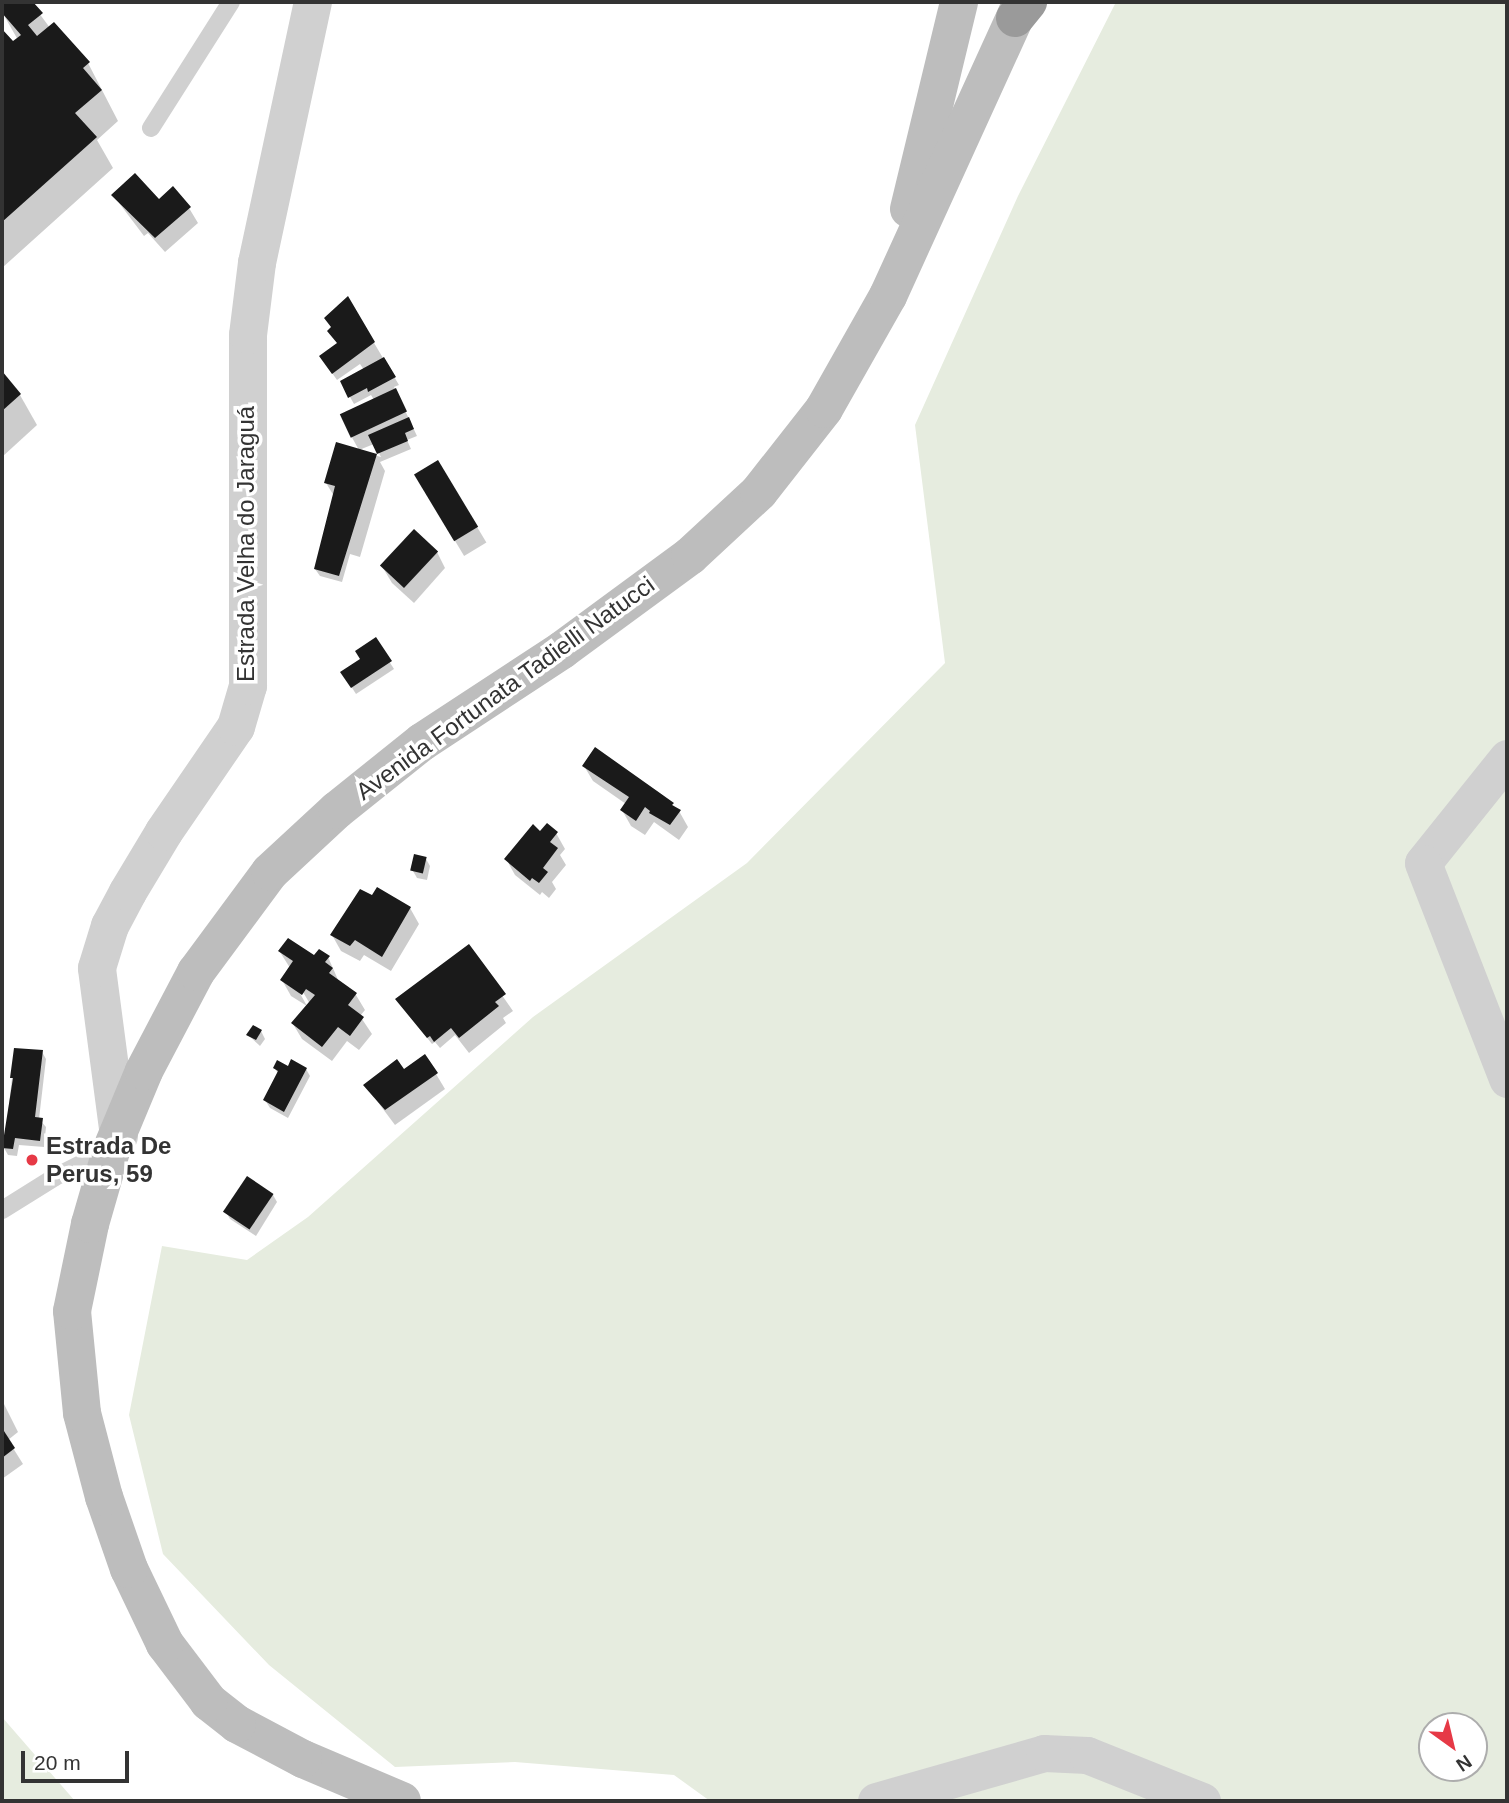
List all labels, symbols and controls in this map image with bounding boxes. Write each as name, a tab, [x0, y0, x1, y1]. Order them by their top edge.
street label: Estrada Velha do Jaraguá	[232, 406, 260, 682]
street label: Avenida Fortunata Tadielli Natucci	[350, 570, 660, 806]
place label: Estrada De Perus, 59	[46, 1132, 171, 1188]
marker: Estrada De Perus, 59	[24, 1152, 40, 1168]
north arrow	[1418, 1712, 1488, 1782]
scale bar	[24, 1736, 133, 1780]
text: 20 m	[34, 1751, 81, 1774]
text: N	[1452, 1751, 1475, 1776]

